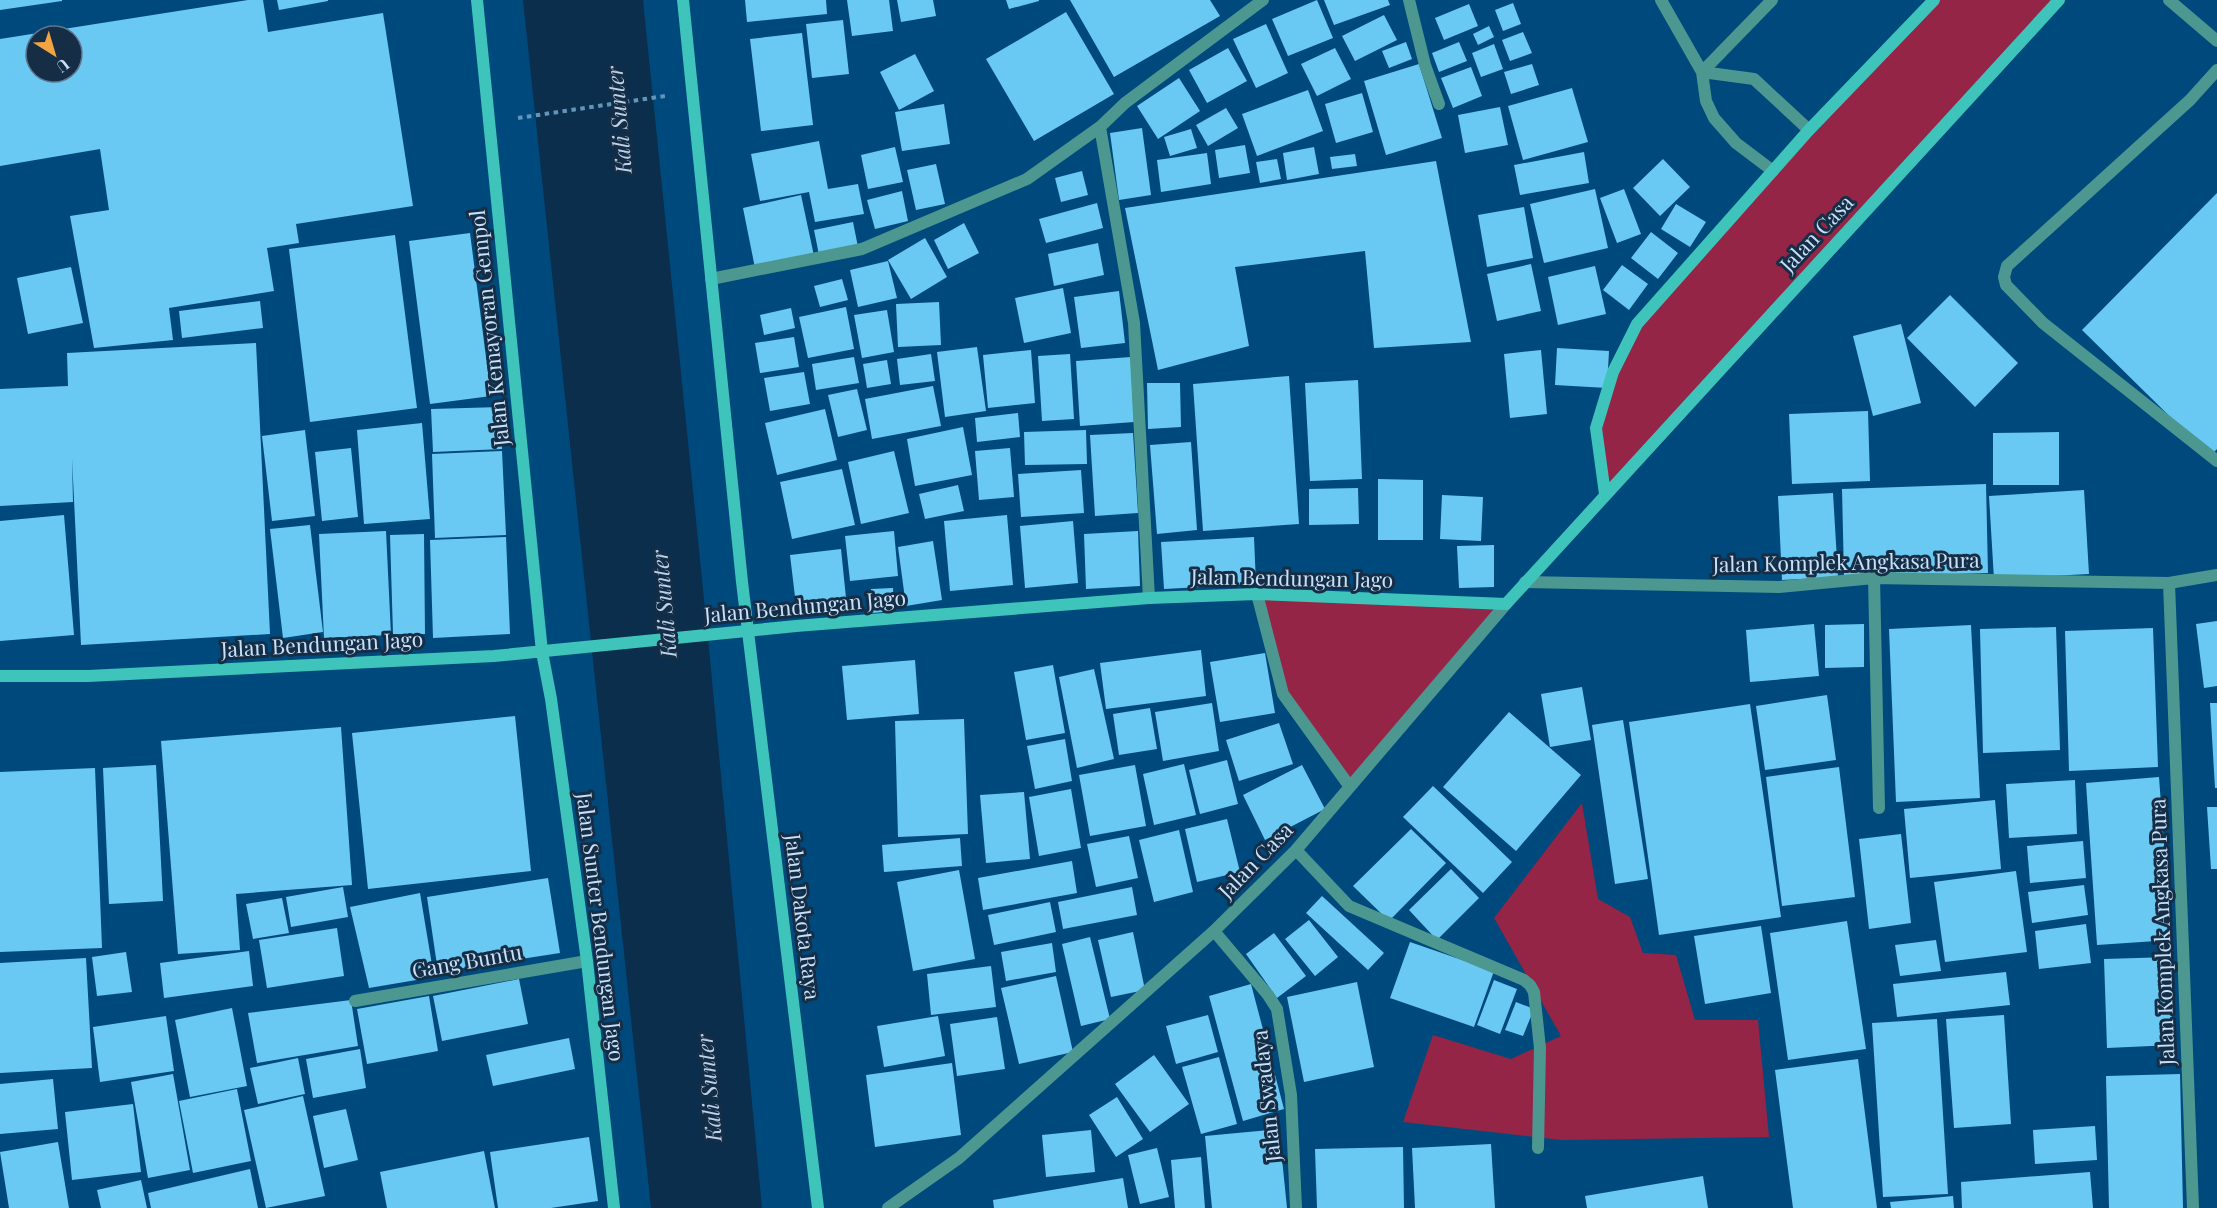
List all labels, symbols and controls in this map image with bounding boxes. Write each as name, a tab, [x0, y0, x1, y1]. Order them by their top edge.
north arrow	[24, 24, 84, 84]
text: U	[53, 55, 74, 78]
water label: Kali Sunter	[598, 64, 638, 176]
street label: Jalan Casa	[1772, 188, 1859, 278]
street label: Jalan Kemayoran Gempol	[462, 209, 514, 449]
street label: Jalan Komplek Angkasa Pura	[1711, 545, 1980, 577]
water label: Kali Sunter	[643, 548, 683, 660]
street label: Jalan Bendungan Jago	[1190, 561, 1393, 593]
street label: Jalan Bendungan Jago	[702, 582, 907, 628]
street label: Jalan Bendungan Jago	[219, 624, 424, 662]
street label: Jalan Sunter Bendungan Jago	[571, 790, 632, 1063]
street label: Jalan Komplek Angkasa Pura	[2142, 798, 2180, 1067]
street label: Jalan Casa	[1211, 815, 1298, 905]
street label: Jalan Dakota Raya	[780, 831, 828, 1002]
street label: Gang Buntu	[409, 937, 524, 983]
street label: Jalan Swadaya	[1244, 1028, 1286, 1164]
water label: Kali Sunter	[688, 1032, 728, 1144]

